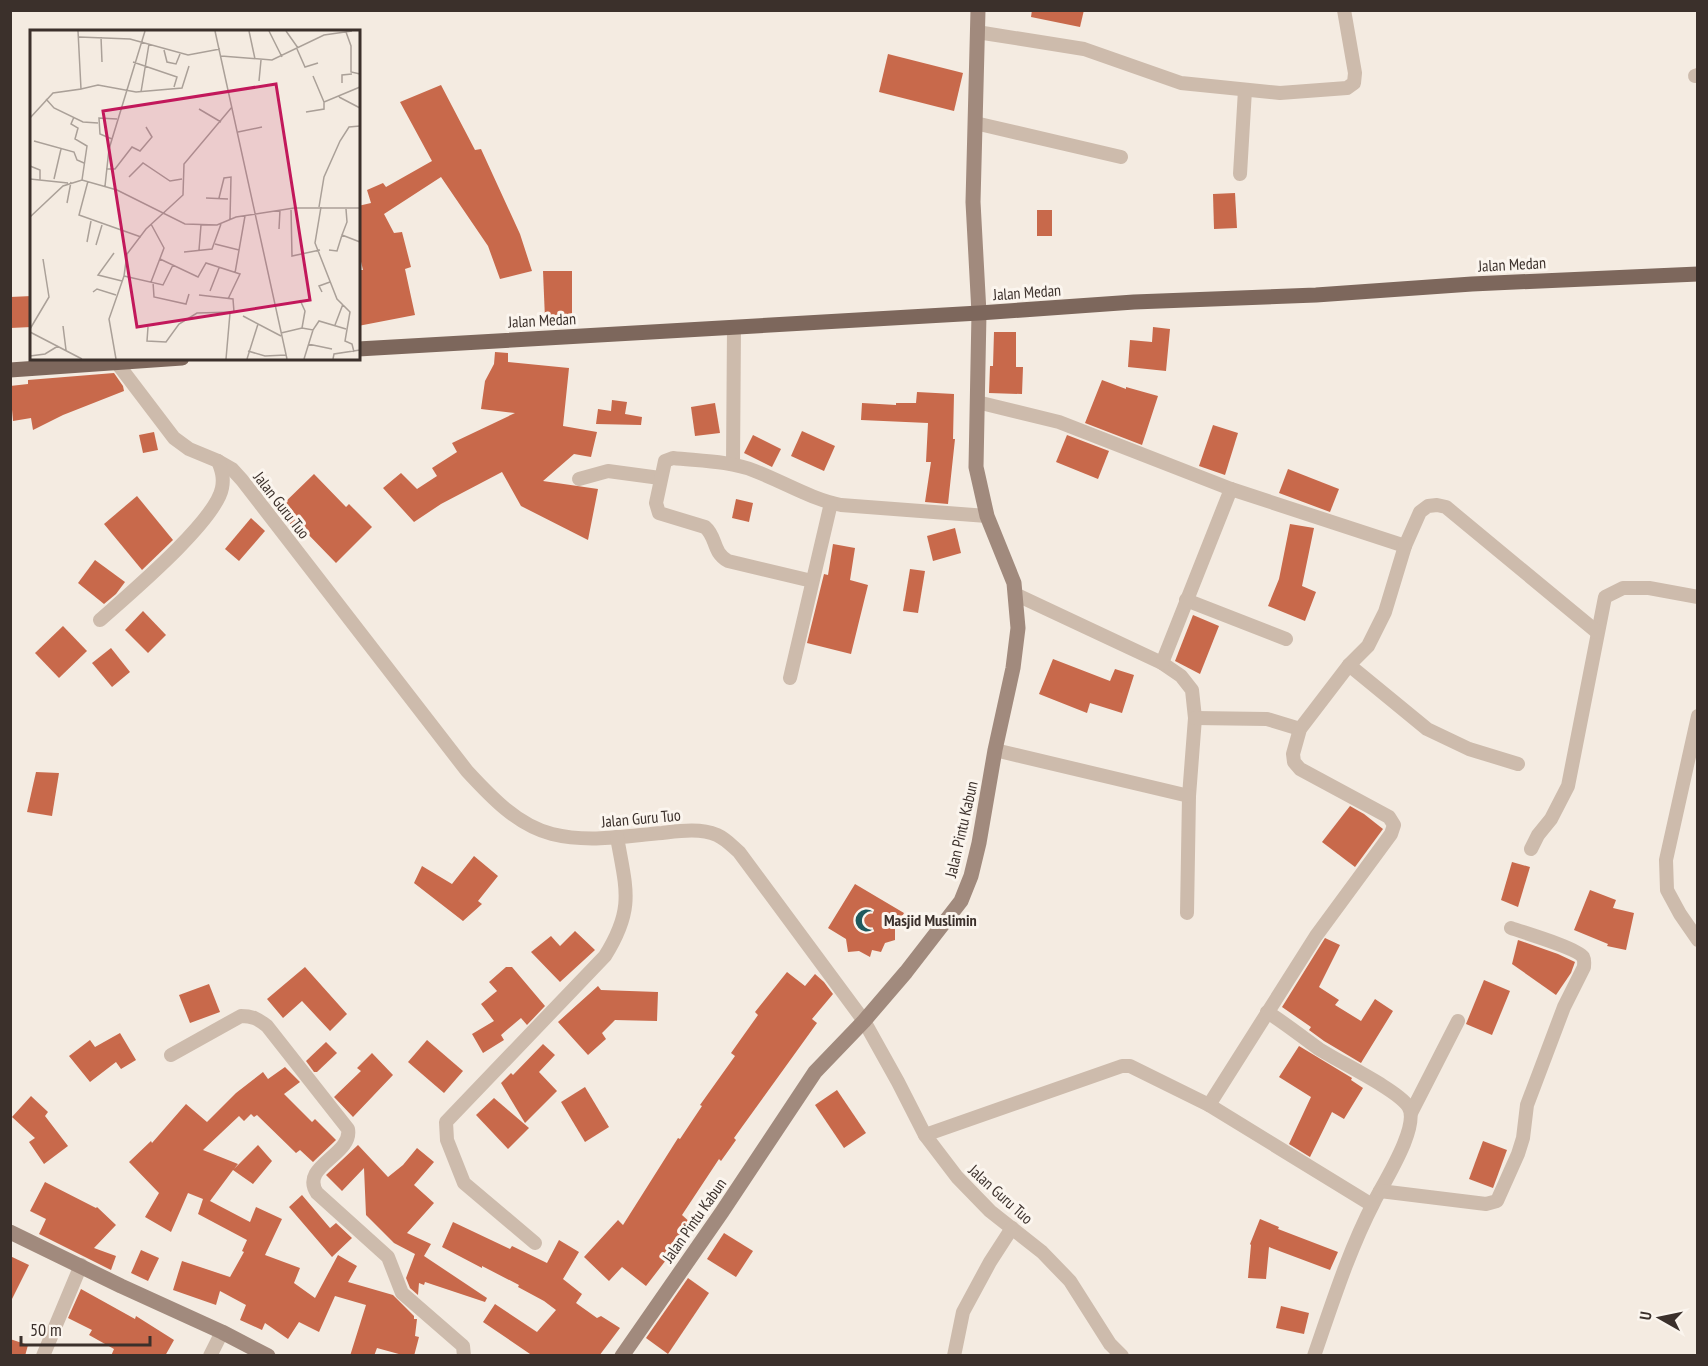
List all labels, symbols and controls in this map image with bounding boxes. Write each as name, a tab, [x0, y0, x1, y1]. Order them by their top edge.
inset map	[30, 30, 360, 360]
street label: Jalan Medan	[1477, 252, 1546, 276]
street label: Jalan Medan	[991, 280, 1062, 304]
street label: Jalan Medan	[507, 308, 576, 332]
street label: Jalan Guru Tuo	[249, 467, 314, 543]
street label: Jalan Pintu Kabun	[940, 779, 982, 880]
street label: Jalan Guru Tuo	[599, 805, 682, 832]
mosque icon: Masjid Muslimin	[853, 907, 879, 933]
place label: Masjid Muslimin	[884, 910, 977, 930]
street label: Jalan Guru Tuo	[964, 1159, 1037, 1228]
street label: Jalan Pintu Kabun	[657, 1174, 730, 1267]
north arrow	[1630, 1288, 1690, 1348]
scale bar	[21, 1309, 150, 1347]
text: U	[1635, 1310, 1656, 1321]
text: 50 m	[30, 1318, 62, 1341]

